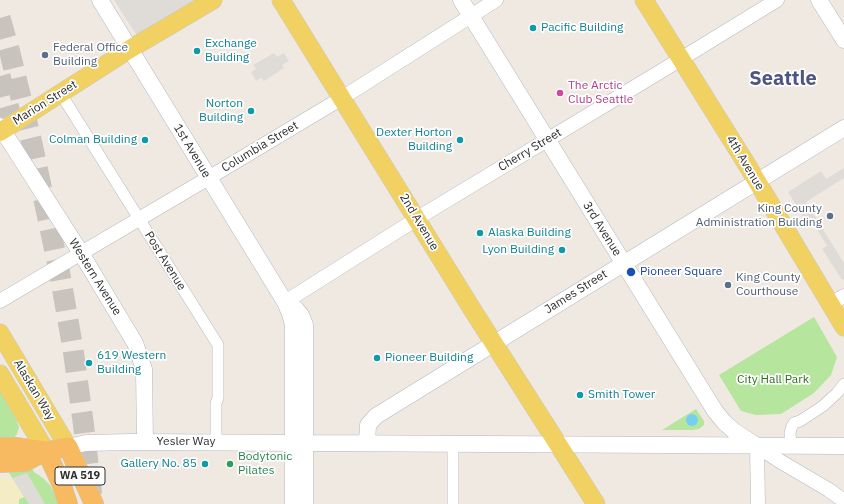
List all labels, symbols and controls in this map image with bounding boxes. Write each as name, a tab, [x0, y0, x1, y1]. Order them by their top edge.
place label: Pacific Building	[541, 21, 623, 35]
marker: Pacific Building	[528, 23, 538, 33]
place label: Exchange Building	[205, 37, 257, 65]
place label: Federal Office Building	[53, 41, 128, 69]
marker: Exchange Building	[192, 46, 202, 56]
marker: Federal Office Building	[40, 50, 50, 60]
district label: Seattle	[749, 67, 817, 91]
street label: Marion Street	[10, 78, 80, 128]
place label: The Arctic Club Seattle	[568, 79, 633, 107]
marker: The Arctic Club Seattle	[555, 88, 565, 98]
place label: Norton Building	[199, 97, 243, 125]
marker: Norton Building	[246, 106, 256, 116]
street label: Columbia Street	[219, 118, 301, 176]
street label: 1st Avenue	[170, 122, 214, 180]
street label: Cherry Street	[496, 125, 564, 175]
place label: Dexter Horton Building	[376, 126, 452, 154]
place label: Colman Building	[49, 133, 137, 147]
street label: 4th Avenue	[723, 133, 767, 193]
marker: Colman Building	[140, 135, 150, 145]
marker: Dexter Horton Building	[455, 135, 465, 145]
street label: 2nd Avenue	[396, 191, 442, 253]
street label: 3rd Avenue	[580, 199, 624, 259]
place label: King County Administration Building	[696, 202, 822, 230]
marker: King County Administration Building	[825, 211, 835, 221]
place label: Alaska Building	[488, 226, 571, 240]
marker: Alaska Building	[475, 228, 485, 238]
street label: Post Avenue	[141, 229, 189, 293]
street label: Western Avenue	[66, 236, 124, 318]
place label: Lyon Building	[482, 243, 554, 257]
marker: Lyon Building	[557, 245, 567, 255]
place label: Pioneer Square	[640, 265, 722, 279]
marker: Pioneer Square	[625, 266, 637, 278]
street label: James Street	[542, 267, 610, 317]
place label: King County Courthouse	[736, 271, 801, 299]
marker: King County Courthouse	[723, 280, 733, 290]
place label: 619 Western Building	[97, 349, 166, 377]
place label: Pioneer Building	[385, 351, 473, 365]
marker: Pioneer Building	[372, 353, 382, 363]
street label: Alaskan Way	[10, 357, 58, 423]
marker: 619 Western Building	[84, 358, 94, 368]
park label: City Hall Park	[737, 373, 809, 387]
place label: Smith Tower	[588, 388, 655, 402]
marker: Smith Tower	[575, 390, 585, 400]
street label: Yesler Way	[157, 435, 215, 449]
place label: Bodytonic Pilates	[238, 450, 292, 478]
place label: Gallery No. 85	[120, 457, 197, 471]
marker: Gallery No. 85	[200, 459, 210, 469]
marker: Bodytonic Pilates	[225, 459, 235, 469]
road number: WA 519	[55, 467, 105, 485]

